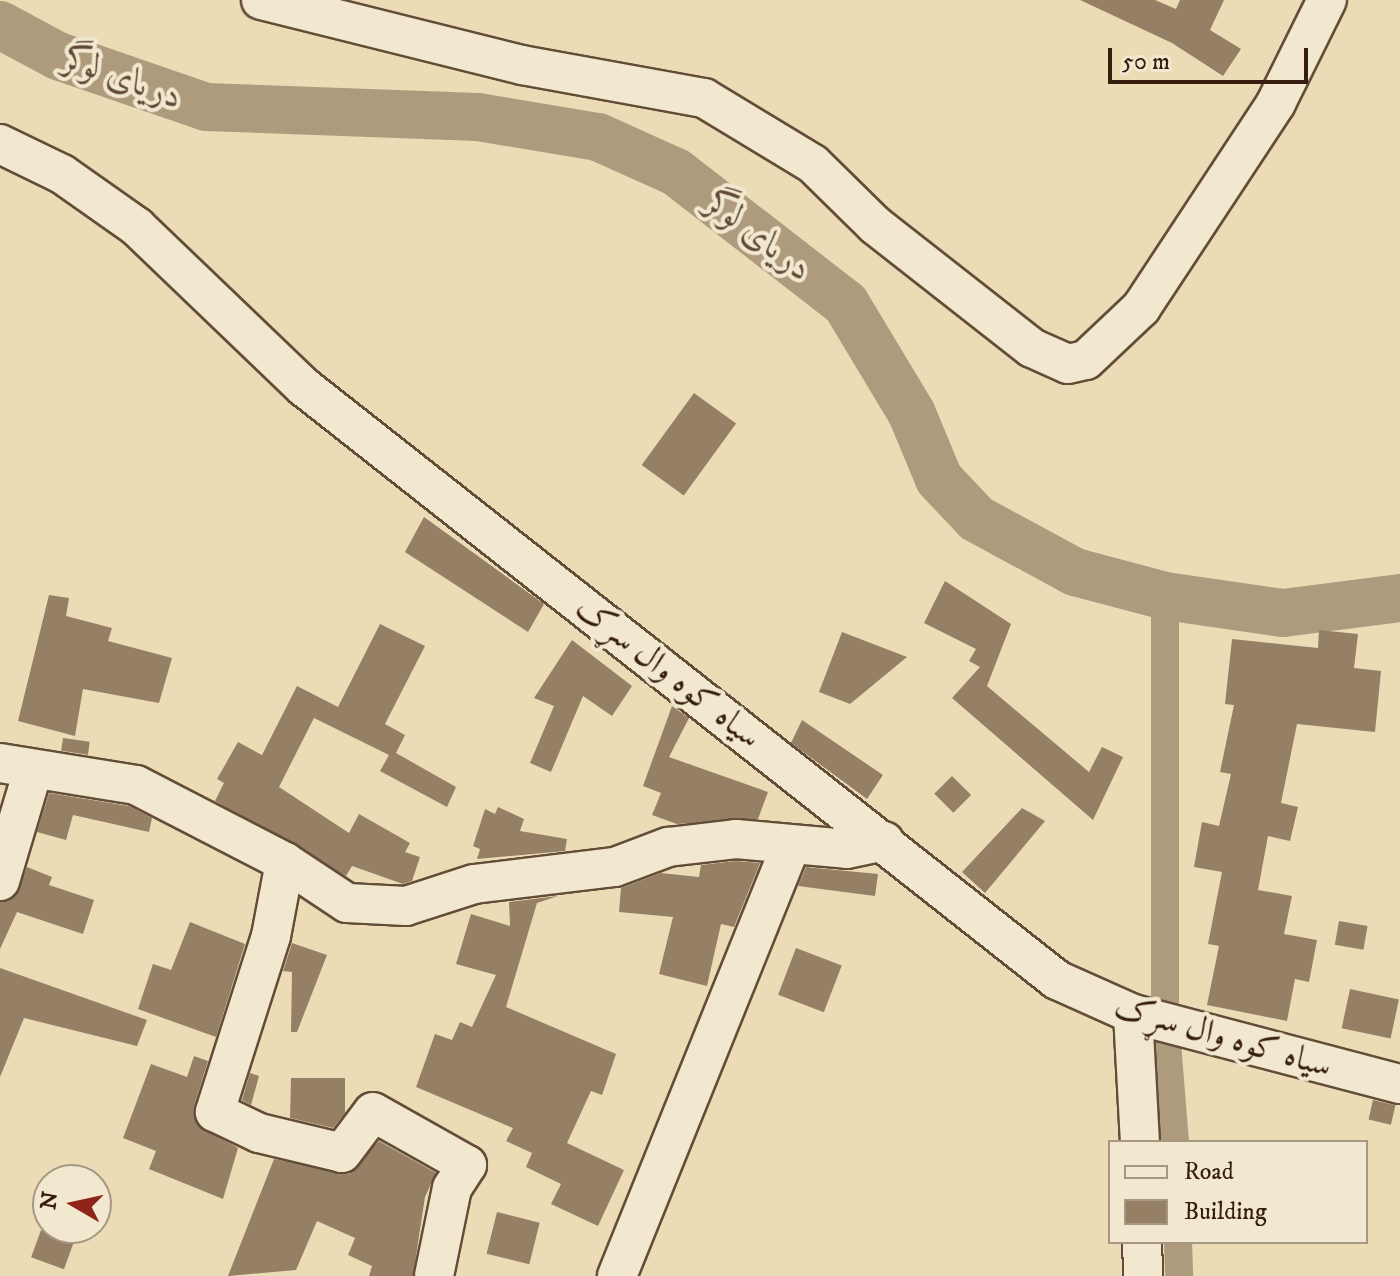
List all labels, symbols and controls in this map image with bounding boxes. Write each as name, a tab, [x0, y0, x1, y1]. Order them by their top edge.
scale bar	[1112, 32, 1312, 82]
water label: دریای لوگر	[57, 36, 189, 120]
text: 50 m	[1122, 47, 1170, 77]
water label: دریای لوگر	[697, 181, 821, 291]
street label: سیاه کوه وال سړک	[567, 588, 769, 758]
street label: سیاه کوه وال سړک	[1110, 986, 1336, 1088]
legend	[1108, 1140, 1368, 1244]
text: Road	[1184, 1157, 1234, 1187]
north arrow	[32, 1164, 112, 1244]
text: N	[35, 1189, 65, 1212]
text: Building	[1184, 1197, 1267, 1227]

